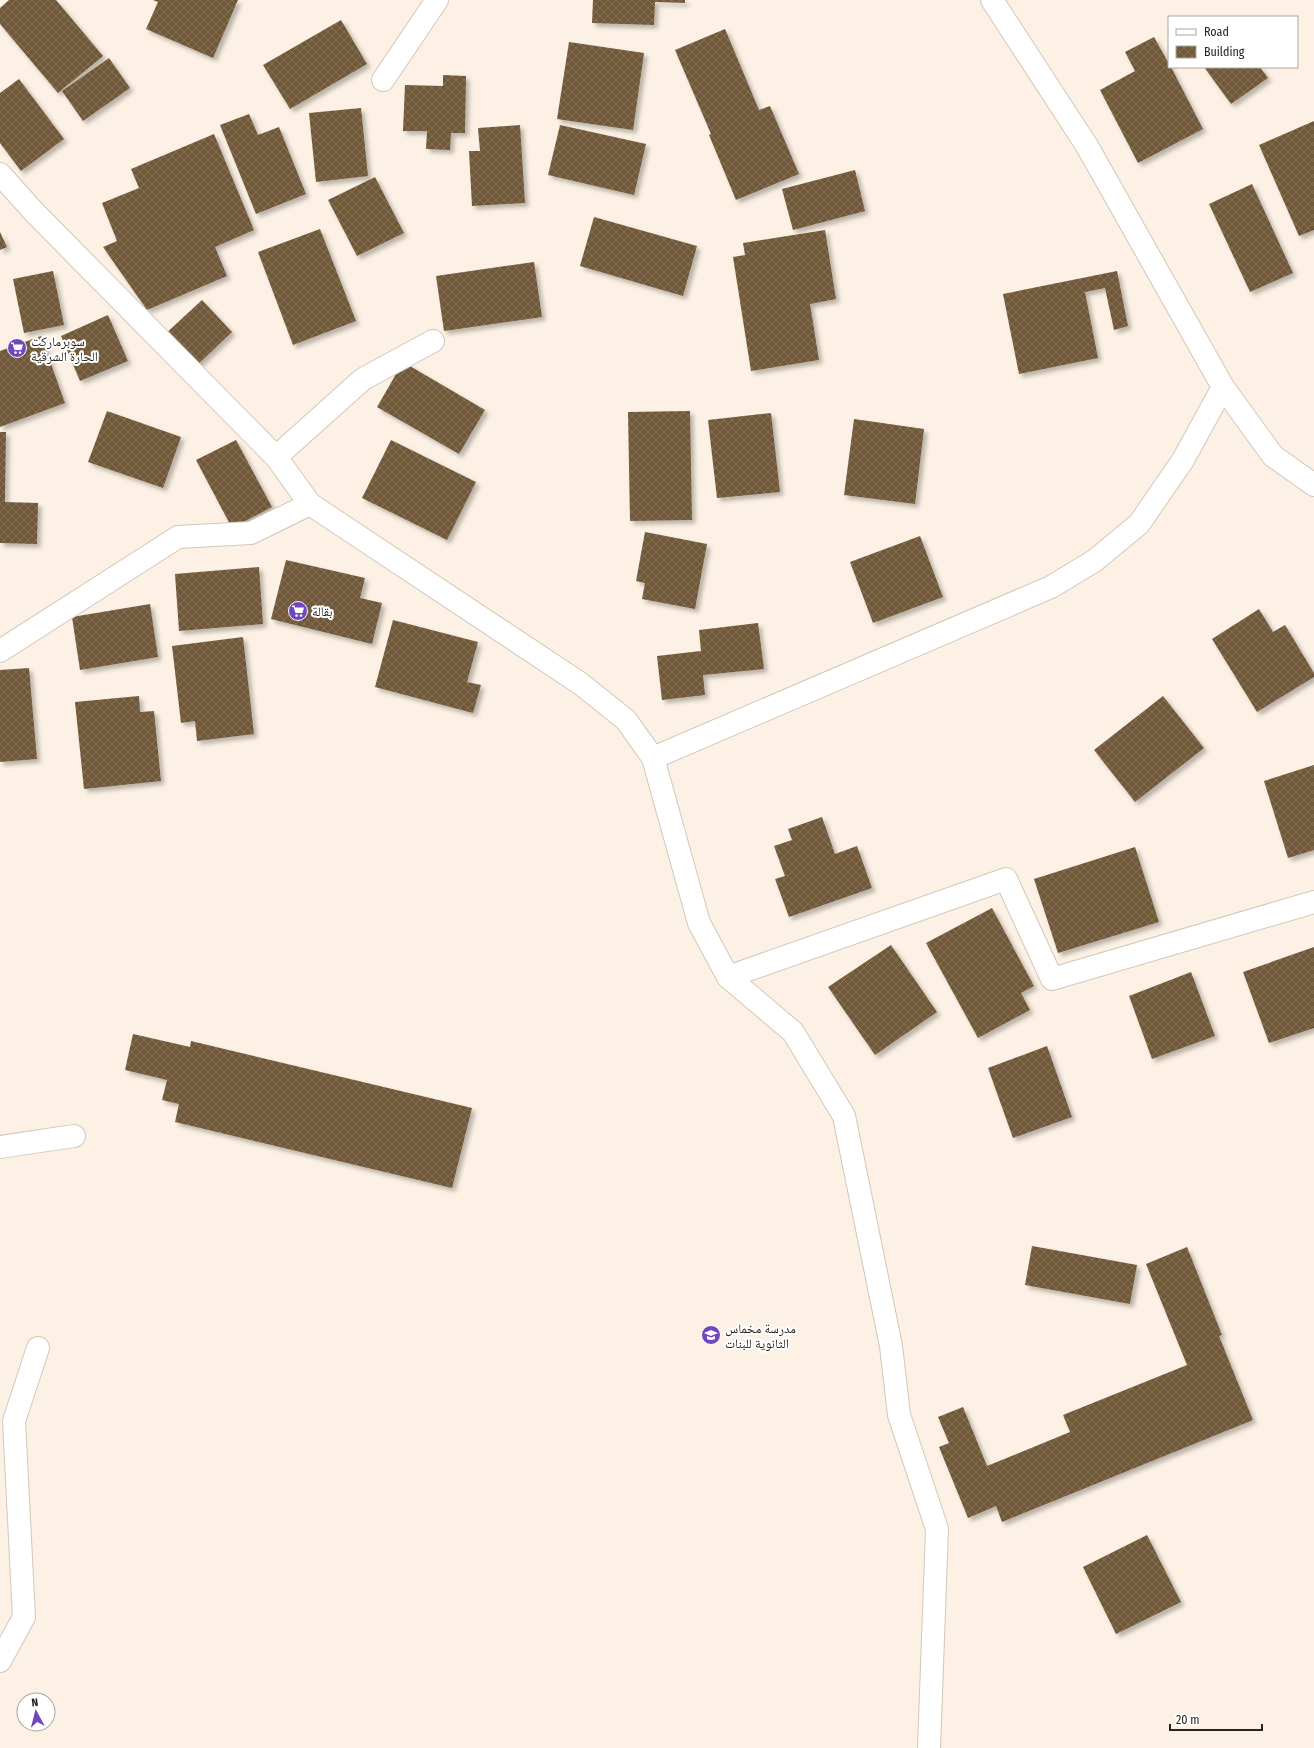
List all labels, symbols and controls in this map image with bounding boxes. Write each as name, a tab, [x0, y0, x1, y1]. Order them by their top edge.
legend	[1168, 16, 1298, 68]
text: Road	[1204, 25, 1229, 39]
text: Building	[1204, 45, 1245, 59]
place label: سوبرماركت الحارة الشرقية	[31, 334, 98, 365]
supermarket icon: سوبرماركت الحارة الشرقية	[6, 337, 28, 359]
supermarket icon: بقالة	[287, 600, 309, 622]
place label: بقالة	[312, 604, 333, 619]
place label: مدرسة مخماس الثانوية للبنات	[725, 1321, 796, 1352]
school or university icon: مدرسة مخماس الثانوية للبنات	[700, 1324, 722, 1346]
north arrow	[16, 1692, 56, 1732]
text: N	[31, 1696, 39, 1709]
scale bar	[1170, 1706, 1262, 1732]
text: 20 m	[1176, 1713, 1200, 1727]

